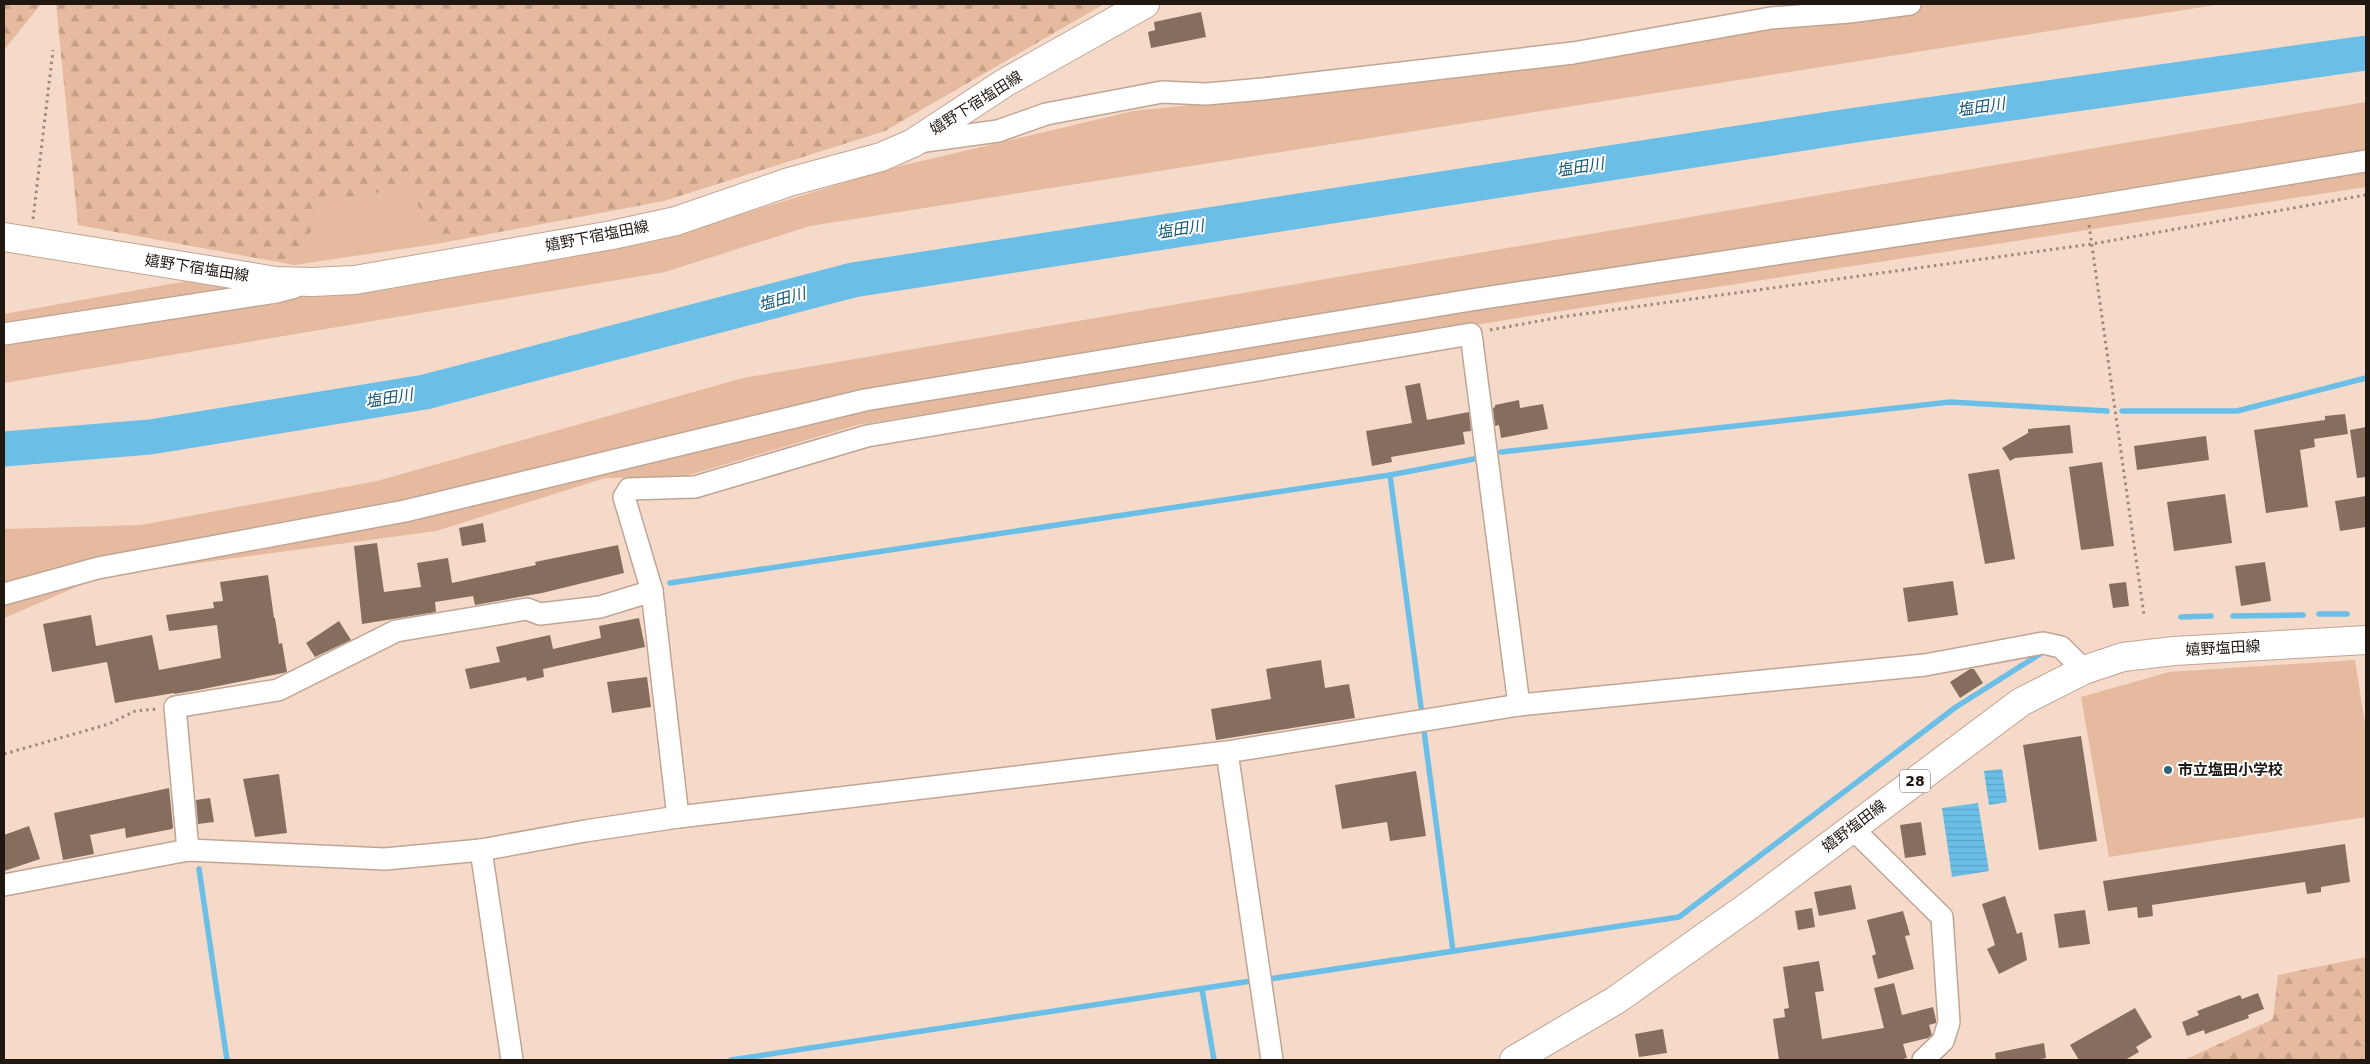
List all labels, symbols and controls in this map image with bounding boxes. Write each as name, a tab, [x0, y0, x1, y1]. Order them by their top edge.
street label: 嬉野下宿塩田線	[927, 68, 1025, 138]
water label: 塩田川	[1956, 94, 2008, 120]
water label: 塩田川	[1555, 154, 1607, 180]
water label: 塩田川	[1155, 216, 1207, 242]
street label: 嬉野下宿塩田線	[544, 217, 650, 255]
street label: 嬉野下宿塩田線	[144, 251, 250, 285]
water label: 塩田川	[756, 283, 810, 314]
water label: 塩田川	[364, 385, 416, 411]
street label: 嬉野塩田線	[2185, 637, 2261, 659]
place label: 市立塩田小学校	[2178, 761, 2283, 779]
marker: 市立塩田小学校	[2162, 764, 2174, 776]
road number: 28	[1900, 769, 1930, 792]
street label: 嬉野塩田線	[1819, 796, 1889, 856]

